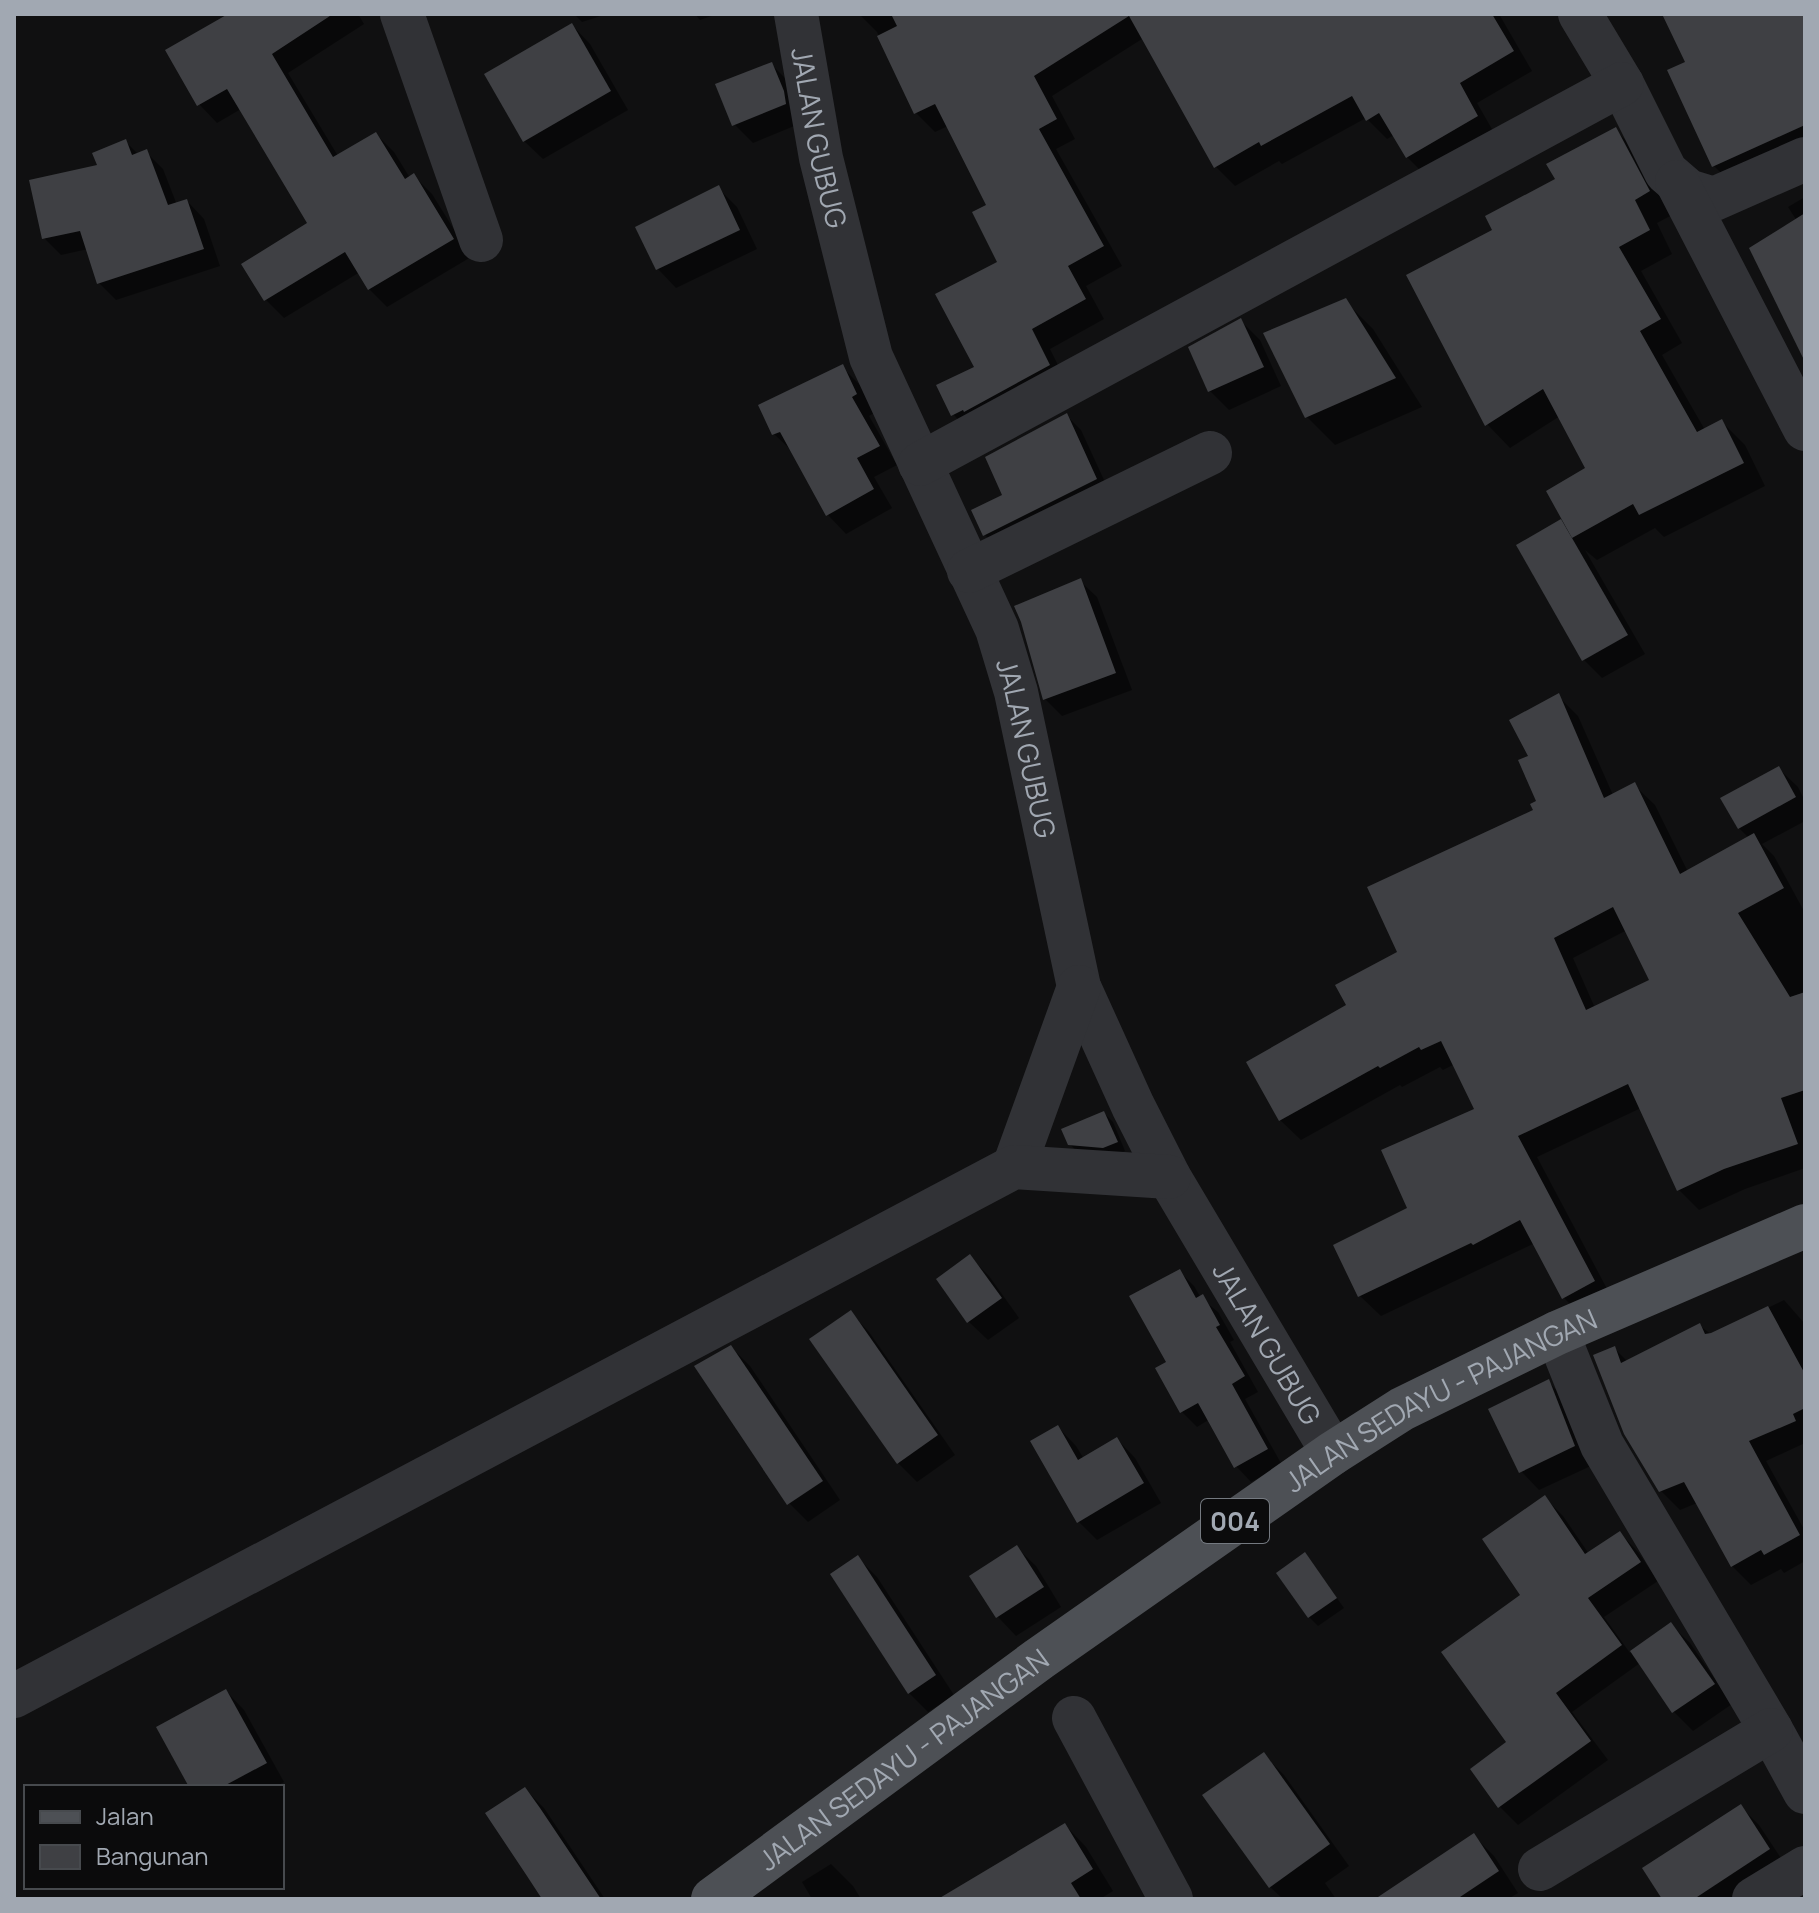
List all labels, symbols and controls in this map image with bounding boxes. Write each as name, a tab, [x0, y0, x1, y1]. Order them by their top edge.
street label: JALAN GUBUG	[783, 45, 857, 232]
street label: JALAN GUBUG	[988, 654, 1066, 841]
street label: JALAN GUBUG	[1205, 1255, 1331, 1431]
street label: JALAN SEDAYU - PAJANGAN	[1277, 1299, 1603, 1500]
road number: 004	[1201, 1499, 1269, 1543]
street label: JALAN SEDAYU - PAJANGAN	[750, 1640, 1056, 1879]
legend	[24, 1785, 284, 1889]
text: Jalan	[96, 1799, 154, 1832]
text: Bangunan	[96, 1839, 209, 1872]

